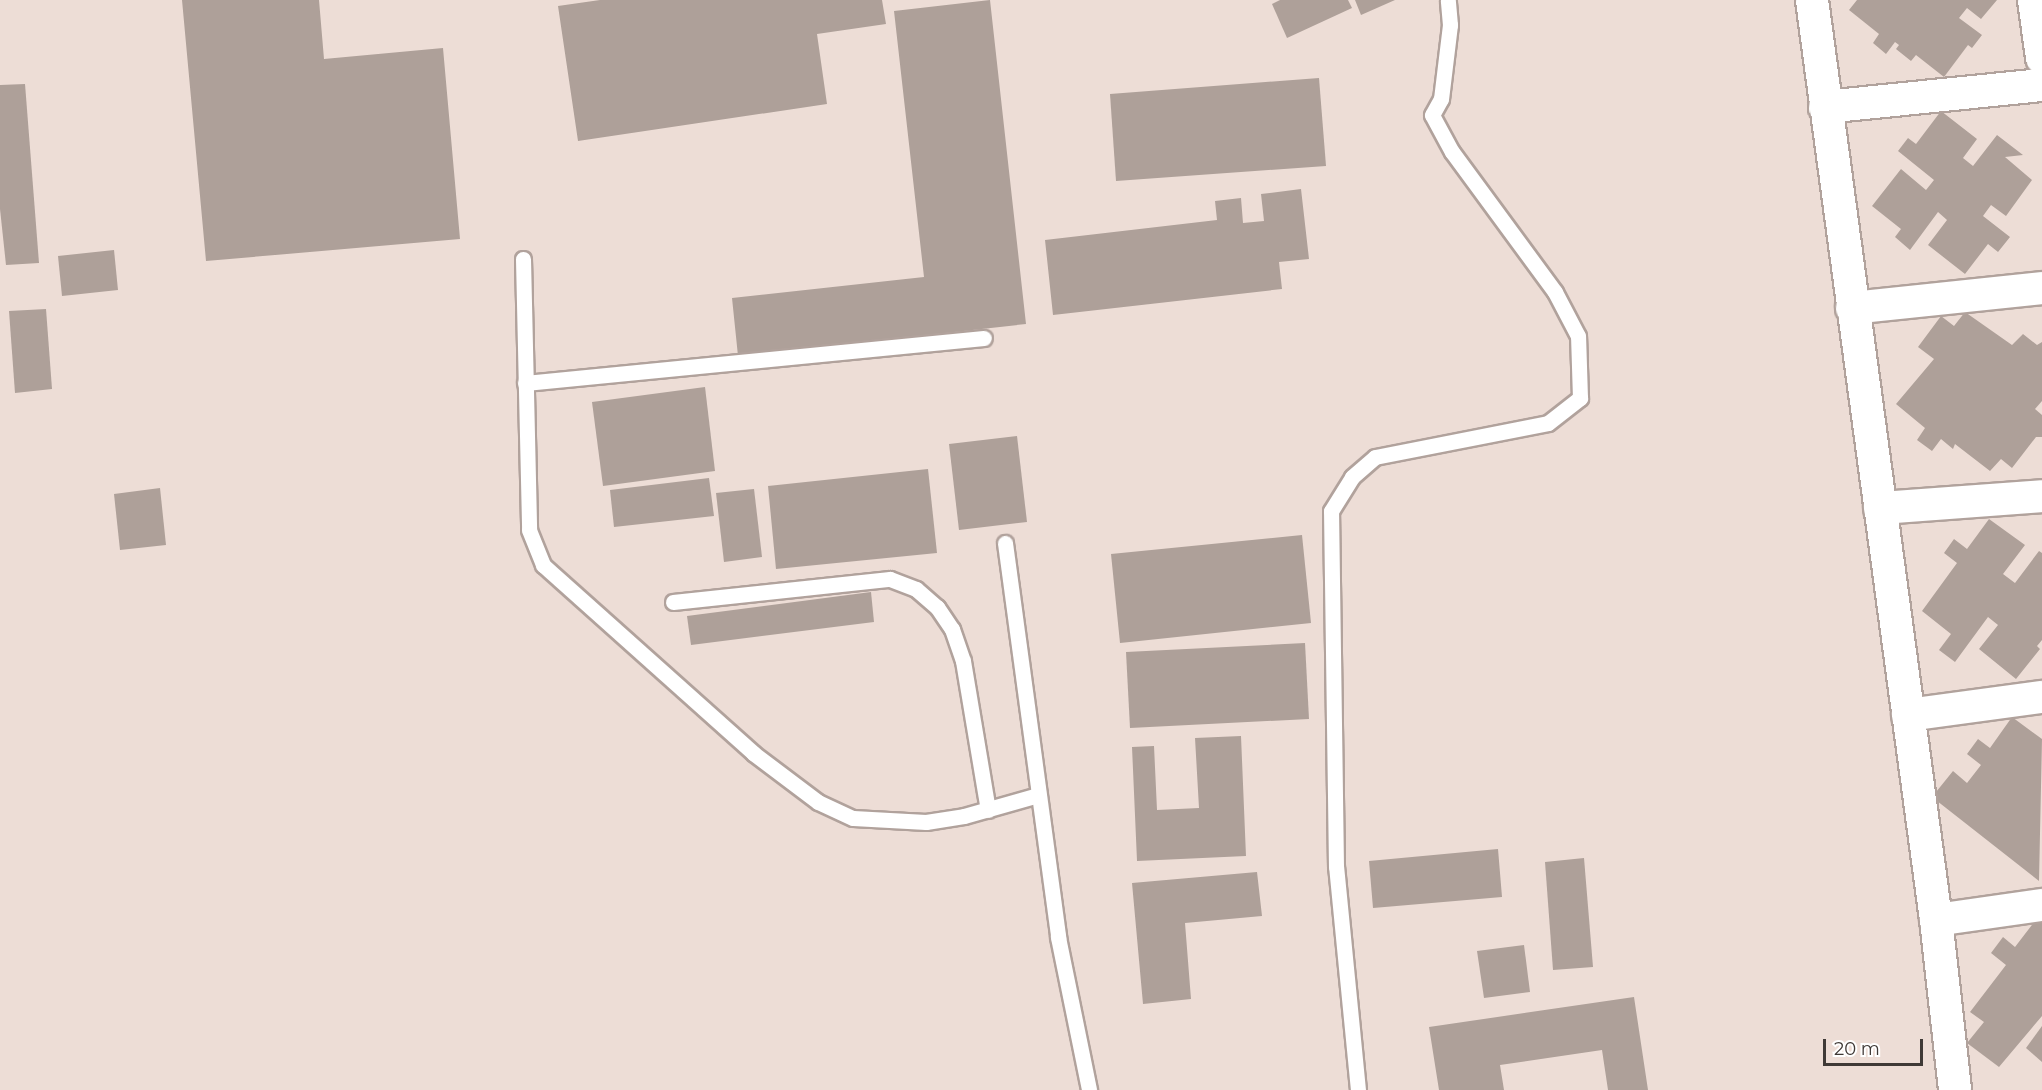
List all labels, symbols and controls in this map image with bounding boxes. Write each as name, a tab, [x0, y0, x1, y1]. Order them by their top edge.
scale bar	[1826, 1027, 1926, 1065]
text: 20 m	[1834, 1038, 1880, 1060]

